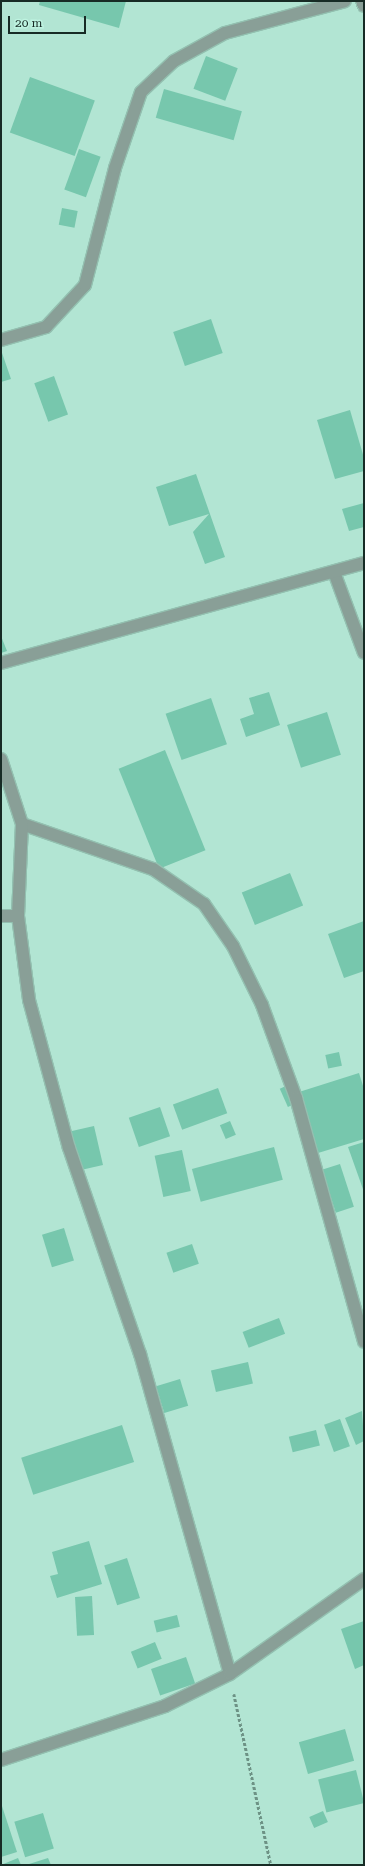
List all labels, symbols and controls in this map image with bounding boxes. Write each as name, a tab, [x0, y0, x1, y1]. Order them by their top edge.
scale bar	[10, 8, 88, 34]
text: 20 m	[15, 16, 42, 30]

